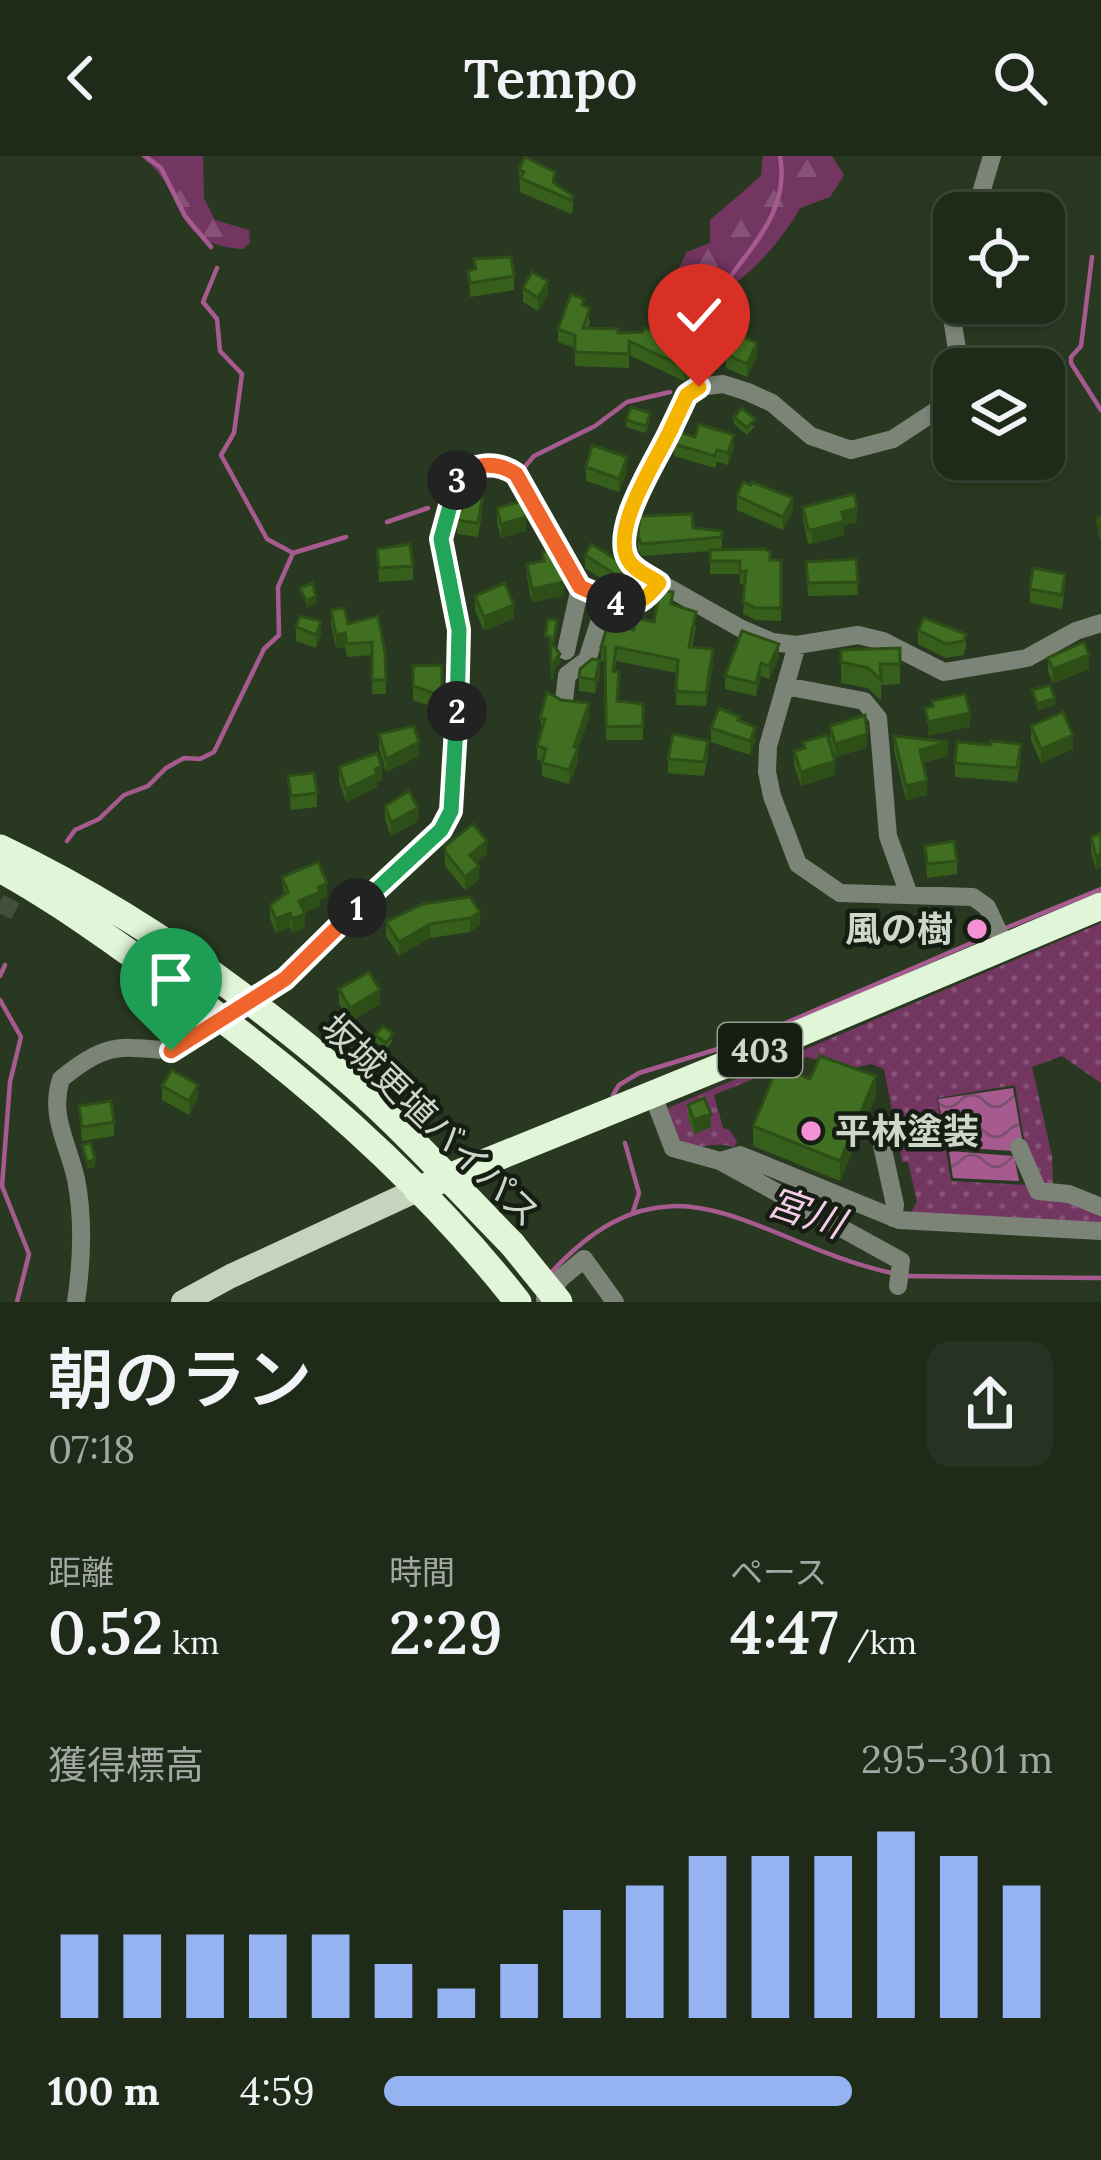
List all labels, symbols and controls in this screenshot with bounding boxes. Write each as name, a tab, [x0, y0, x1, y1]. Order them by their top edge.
text: Tempo	[464, 44, 637, 113]
icon: back	[48, 45, 114, 111]
icon: search	[987, 45, 1053, 111]
map controls	[933, 192, 1065, 480]
button: locate	[933, 192, 1065, 324]
pin	[648, 264, 750, 387]
icon: check	[666, 282, 732, 348]
button: layers	[933, 348, 1065, 480]
pin: 3	[427, 450, 487, 510]
text: 3	[448, 459, 466, 501]
pin: 4	[586, 573, 646, 633]
text: 4	[607, 582, 625, 624]
pin: 2	[427, 681, 487, 741]
text: 2	[448, 690, 466, 732]
pin: 1	[327, 878, 387, 938]
text: 1	[350, 887, 364, 929]
place label: 風の樹	[845, 906, 953, 952]
marker: 風の樹	[964, 916, 990, 942]
pin	[120, 928, 222, 1051]
icon: arrive	[138, 946, 204, 1012]
street label: 坂城更埴バイパス	[312, 1004, 550, 1236]
road number: 403	[718, 1023, 802, 1077]
place label: 平林塗装	[835, 1108, 979, 1154]
marker: 平林塗装	[798, 1118, 824, 1144]
water label: 宮川	[761, 1176, 855, 1250]
text: 朝のラン	[48, 1337, 312, 1421]
button: share	[927, 1341, 1053, 1467]
text: 07:18	[48, 1424, 135, 1474]
text: 距離	[48, 1551, 114, 1593]
text: 時間	[389, 1551, 455, 1593]
text: ペース	[730, 1551, 827, 1593]
text: 0.52	[48, 1594, 164, 1670]
text: 2:29	[389, 1594, 503, 1670]
text: 4:47	[730, 1594, 838, 1670]
text: km	[164, 1621, 220, 1663]
text: /km	[838, 1621, 917, 1663]
text: 295–301 m	[861, 1734, 1053, 1784]
text: 獲得標高	[48, 1740, 204, 1790]
text: 100 m	[48, 2066, 160, 2116]
text: 4:59	[240, 2066, 315, 2116]

